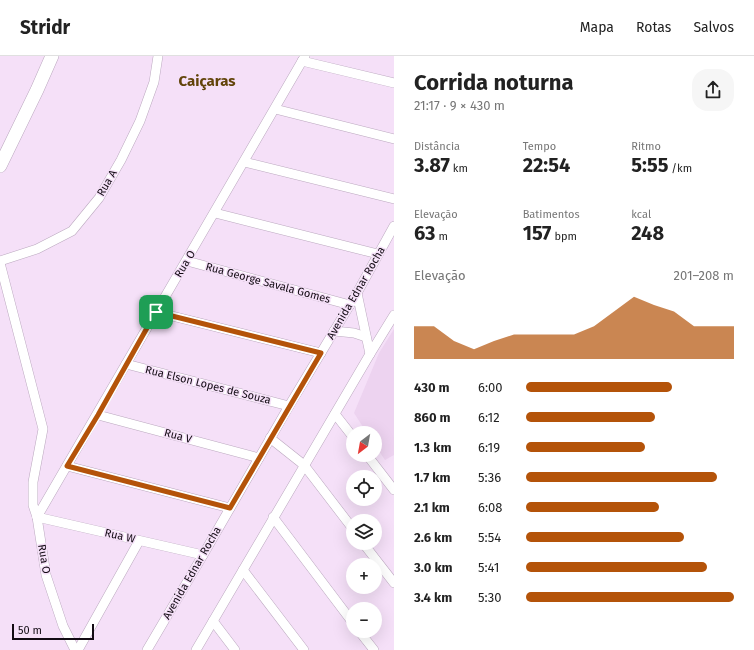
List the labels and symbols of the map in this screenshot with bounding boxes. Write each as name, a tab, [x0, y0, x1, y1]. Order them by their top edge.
district label: Caiçaras	[179, 72, 236, 91]
street label: Rua A	[94, 167, 120, 198]
street label: Avenida Ednar Rocha	[324, 244, 388, 342]
street label: Rua O	[172, 248, 198, 280]
street label: Rua George Savala Gomes	[204, 260, 332, 306]
pin	[139, 295, 173, 329]
street label: Rua Elson Lopes de Souza	[144, 363, 272, 407]
street label: Rua V	[163, 426, 194, 446]
north arrow	[346, 426, 382, 462]
street label: Avenida Ednar Rocha	[160, 524, 224, 622]
street label: Rua W	[103, 526, 137, 546]
street label: Rua O	[35, 543, 53, 575]
scale bar	[12, 622, 94, 641]

